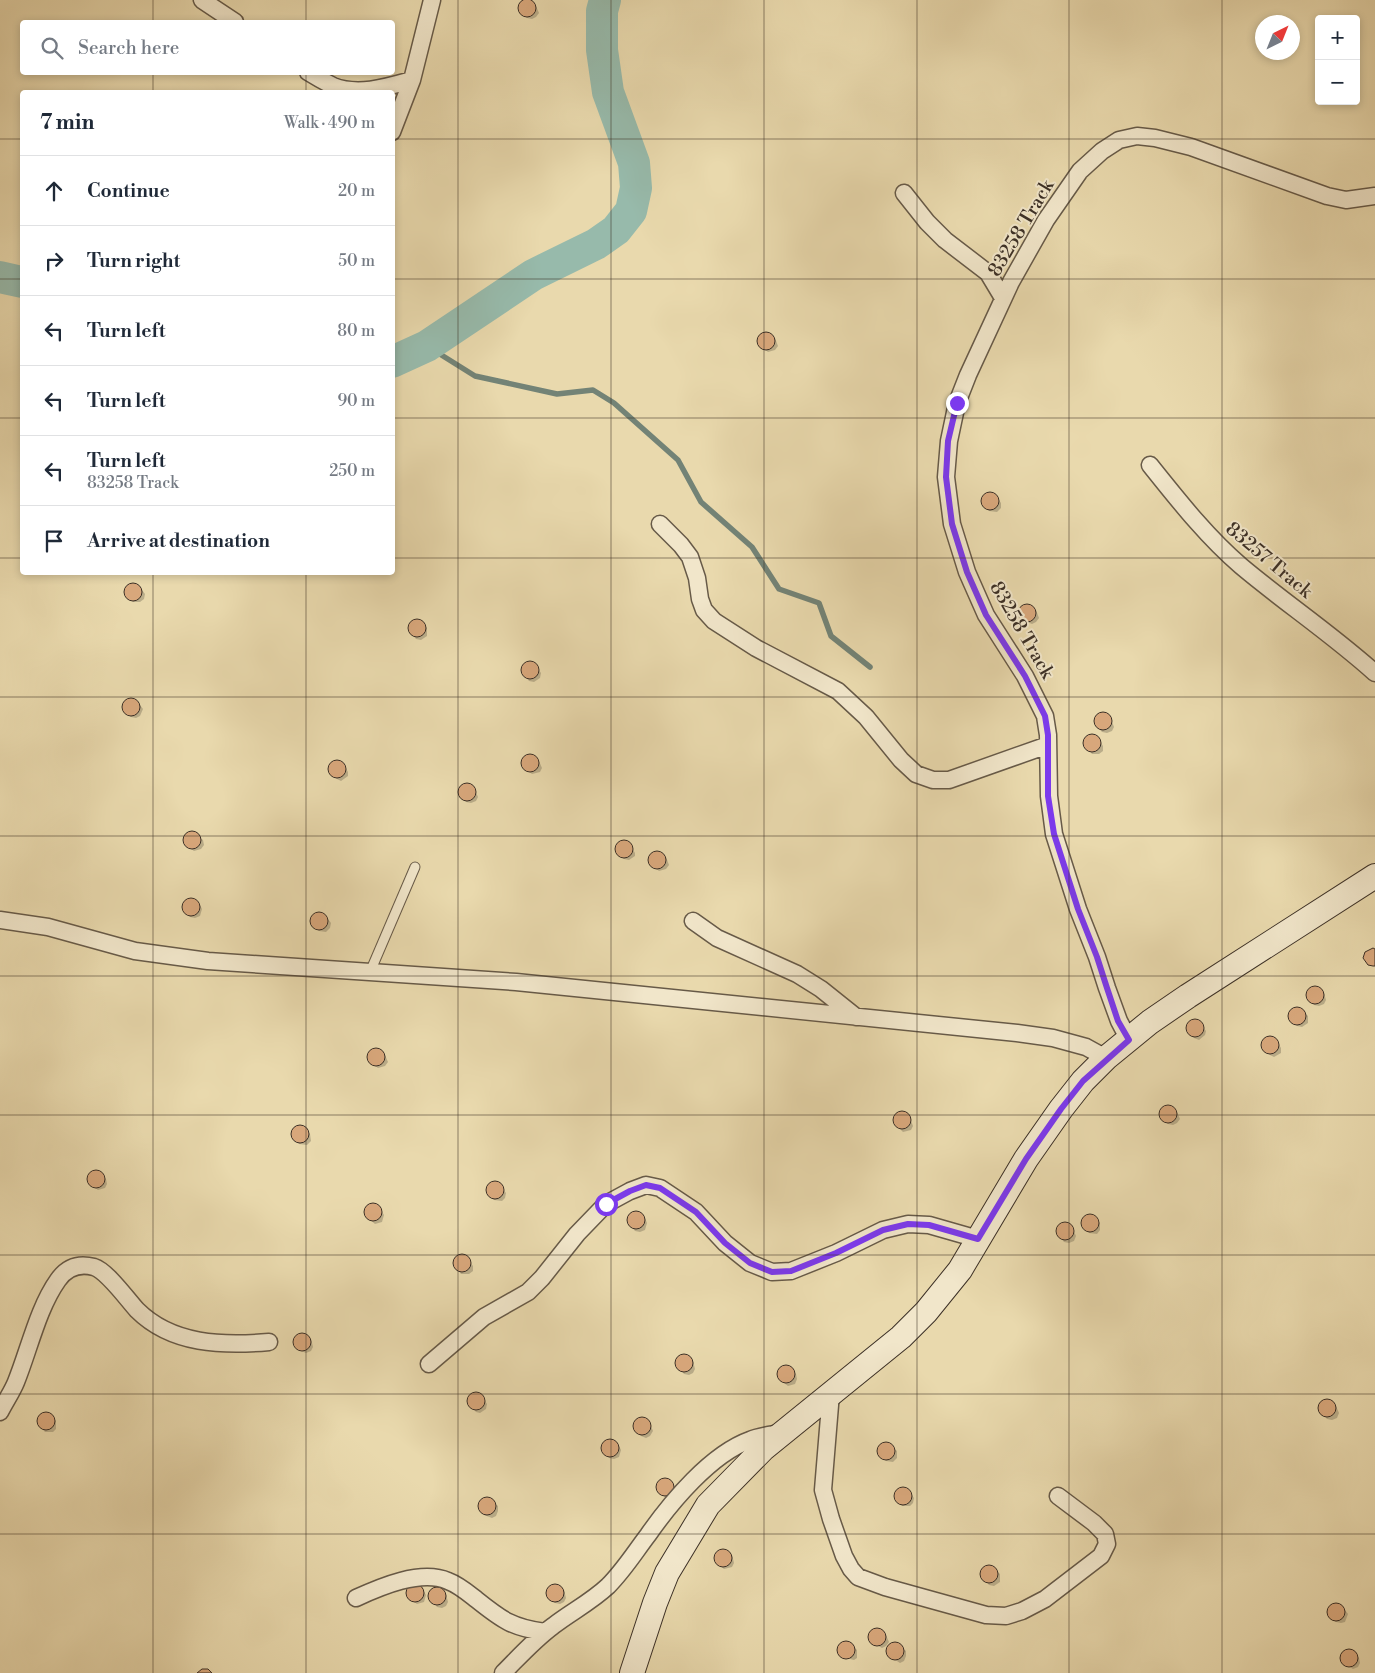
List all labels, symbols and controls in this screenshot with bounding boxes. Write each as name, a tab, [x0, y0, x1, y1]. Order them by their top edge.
north arrow	[1255, 15, 1300, 60]
map controls	[1315, 15, 1360, 105]
button: +	[1315, 15, 1360, 60]
search box	[20, 20, 395, 75]
icon: search	[38, 34, 66, 62]
text: Search here	[78, 36, 179, 60]
button: −	[1315, 60, 1360, 105]
text: 7 min	[40, 110, 94, 136]
text: Walk · 490 m	[284, 113, 375, 133]
street label: 83258 Track	[983, 174, 1060, 281]
icon: ahead	[40, 177, 68, 205]
text: Continue	[87, 179, 170, 203]
text: 20 m	[338, 181, 375, 201]
icon: right	[40, 247, 68, 275]
text: Turn right	[87, 249, 180, 273]
text: 50 m	[338, 251, 375, 271]
icon: left	[40, 317, 68, 345]
text: Turn left	[87, 319, 166, 343]
text: 80 m	[337, 321, 375, 341]
icon: left	[40, 387, 68, 415]
text: Turn left	[87, 389, 166, 413]
text: 90 m	[337, 391, 375, 411]
route end	[946, 392, 969, 415]
text: Turn left	[87, 449, 166, 473]
icon: left	[40, 457, 68, 485]
text: 250 m	[329, 461, 375, 481]
text: 83258 Track	[87, 473, 179, 493]
street label: 83257 Track	[1221, 517, 1318, 604]
icon: arrive	[40, 527, 68, 555]
text: Arrive at destination	[87, 529, 270, 553]
street label: 83258 Track	[984, 577, 1060, 684]
route start	[595, 1193, 618, 1216]

